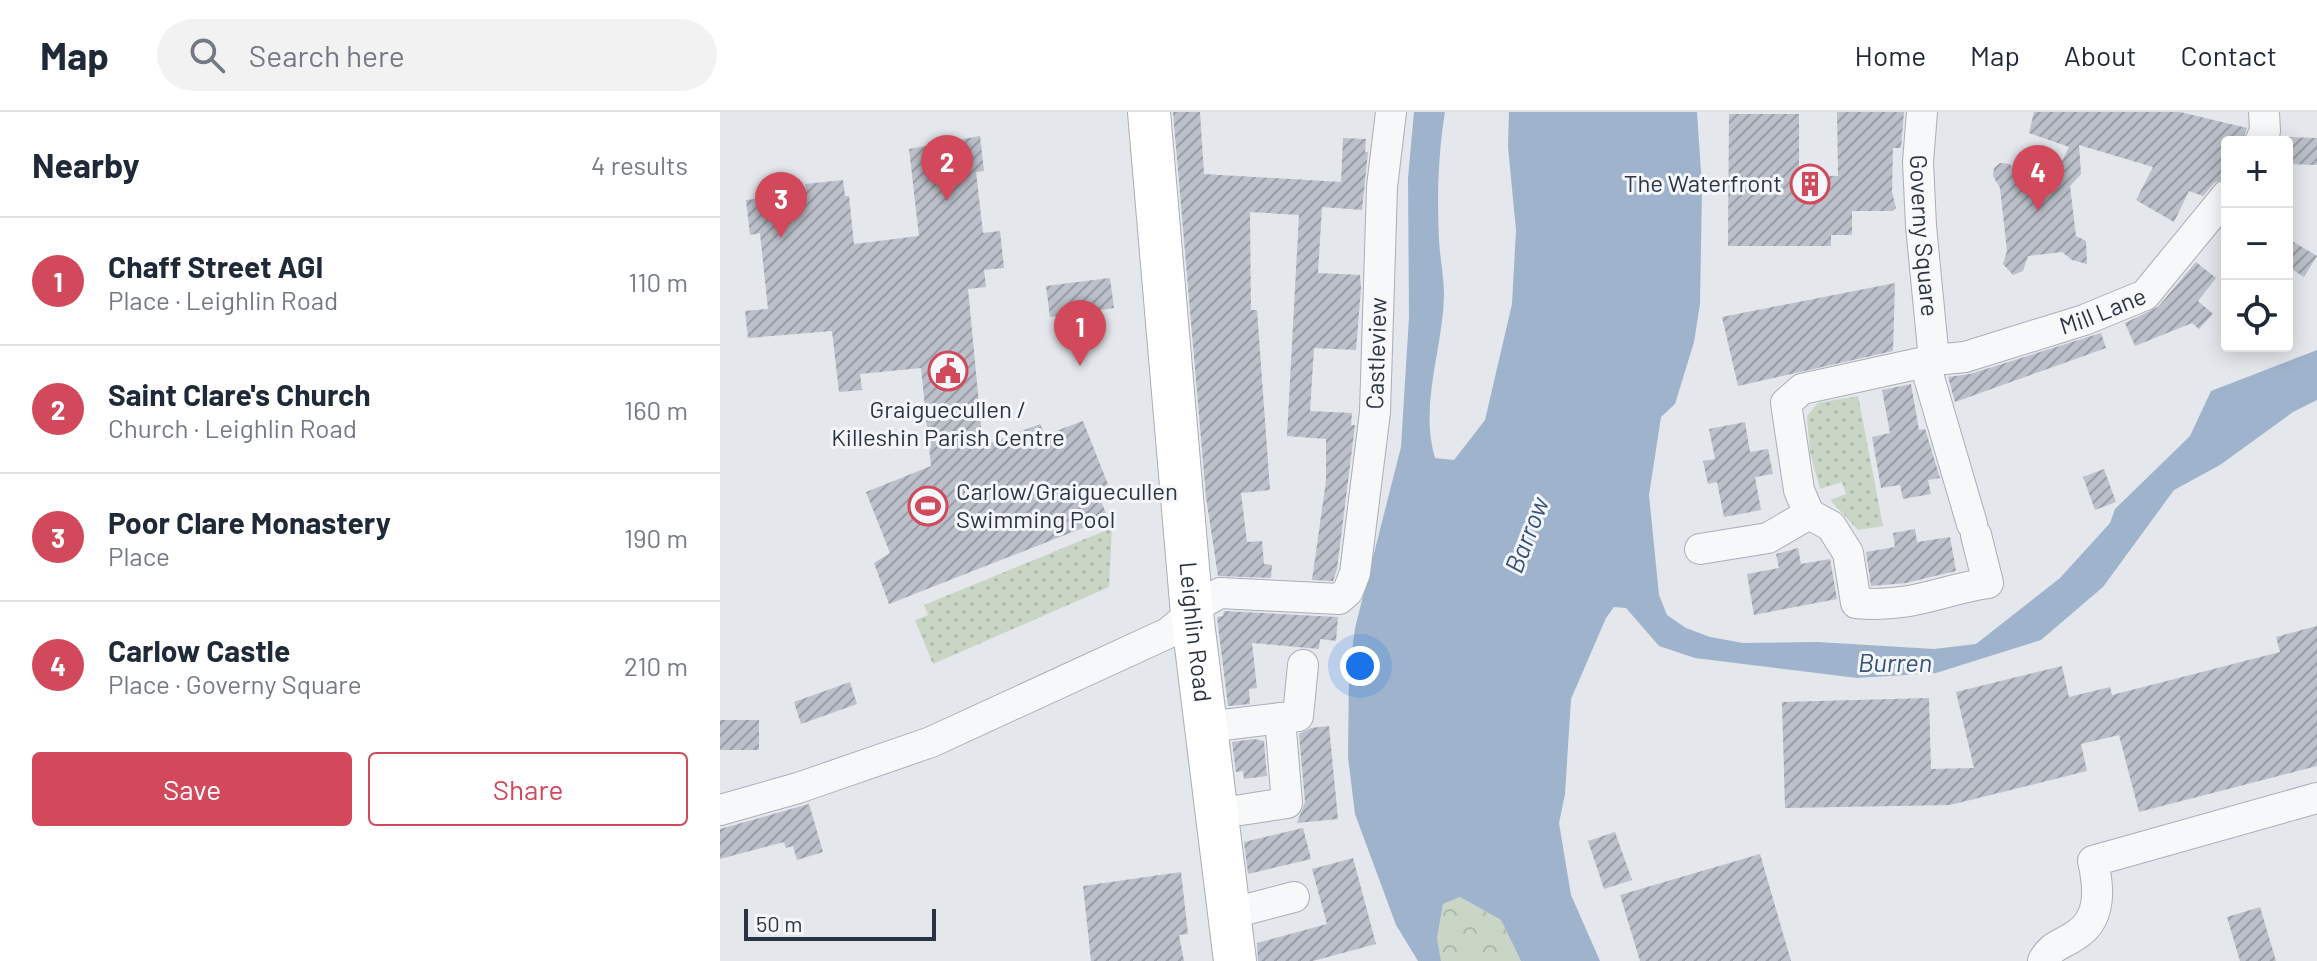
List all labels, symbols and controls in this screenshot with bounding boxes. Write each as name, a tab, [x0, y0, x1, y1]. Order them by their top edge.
search box	[157, 19, 717, 91]
text: Map	[40, 32, 109, 78]
icon: search	[185, 33, 229, 77]
text: Search here	[249, 37, 405, 73]
text: Home	[1855, 38, 1926, 72]
text: Map	[1970, 38, 2020, 72]
text: About	[2064, 38, 2136, 72]
text: Contact	[2180, 38, 2277, 72]
pin: 2	[921, 135, 973, 201]
map controls	[2221, 136, 2293, 352]
button: +	[2221, 136, 2293, 208]
text: Nearby	[32, 144, 140, 185]
pin: 4	[2012, 145, 2064, 211]
text: 4 results	[591, 149, 688, 180]
street label: Governy Square	[1905, 154, 1946, 318]
building icon: The Waterfront	[1789, 163, 1831, 205]
place label: The Waterfront	[1624, 168, 1782, 197]
pin: 3	[755, 172, 807, 238]
button: −	[2221, 208, 2293, 280]
text: Chaff Street AGI	[108, 248, 323, 284]
text: 1	[53, 266, 63, 297]
text: 110 m	[628, 266, 688, 297]
street label: Mill Lane	[2056, 280, 2150, 340]
button: locate	[2221, 280, 2293, 352]
text: Place · Leighlin Road	[108, 284, 338, 315]
street label: Castleview	[1359, 297, 1392, 410]
pin: 1	[1054, 300, 1106, 366]
public building icon: Graiguecullen / Killeshin Parish Centre	[927, 350, 969, 392]
text: Saint Clare's Church	[108, 376, 371, 412]
text: 2	[51, 394, 65, 425]
text: 160 m	[624, 394, 688, 425]
place label: Graiguecullen / Killeshin Parish Centre	[831, 394, 1065, 451]
text: Church · Leighlin Road	[108, 412, 357, 443]
place label: Carlow/Graiguecullen Swimming Pool	[956, 476, 1178, 533]
sports icon: Carlow/Graiguecullen Swimming Pool	[907, 485, 949, 527]
water label: Barrow	[1497, 491, 1554, 577]
text: Poor Clare Monastery	[108, 504, 391, 540]
text: 3	[51, 522, 65, 553]
text: 190 m	[624, 522, 688, 553]
text: Place	[108, 540, 170, 571]
street label: Leighlin Road	[1175, 561, 1219, 704]
text: Carlow Castle	[108, 632, 290, 668]
your location	[1340, 646, 1380, 686]
water label: Burren	[1858, 646, 1932, 677]
text: 4	[50, 650, 66, 681]
text: 210 m	[624, 650, 688, 681]
text: Place · Governy Square	[108, 668, 362, 699]
button: Save	[32, 752, 352, 826]
button: Share	[368, 752, 688, 826]
scale bar	[744, 905, 936, 941]
text: 50 m	[756, 910, 802, 936]

